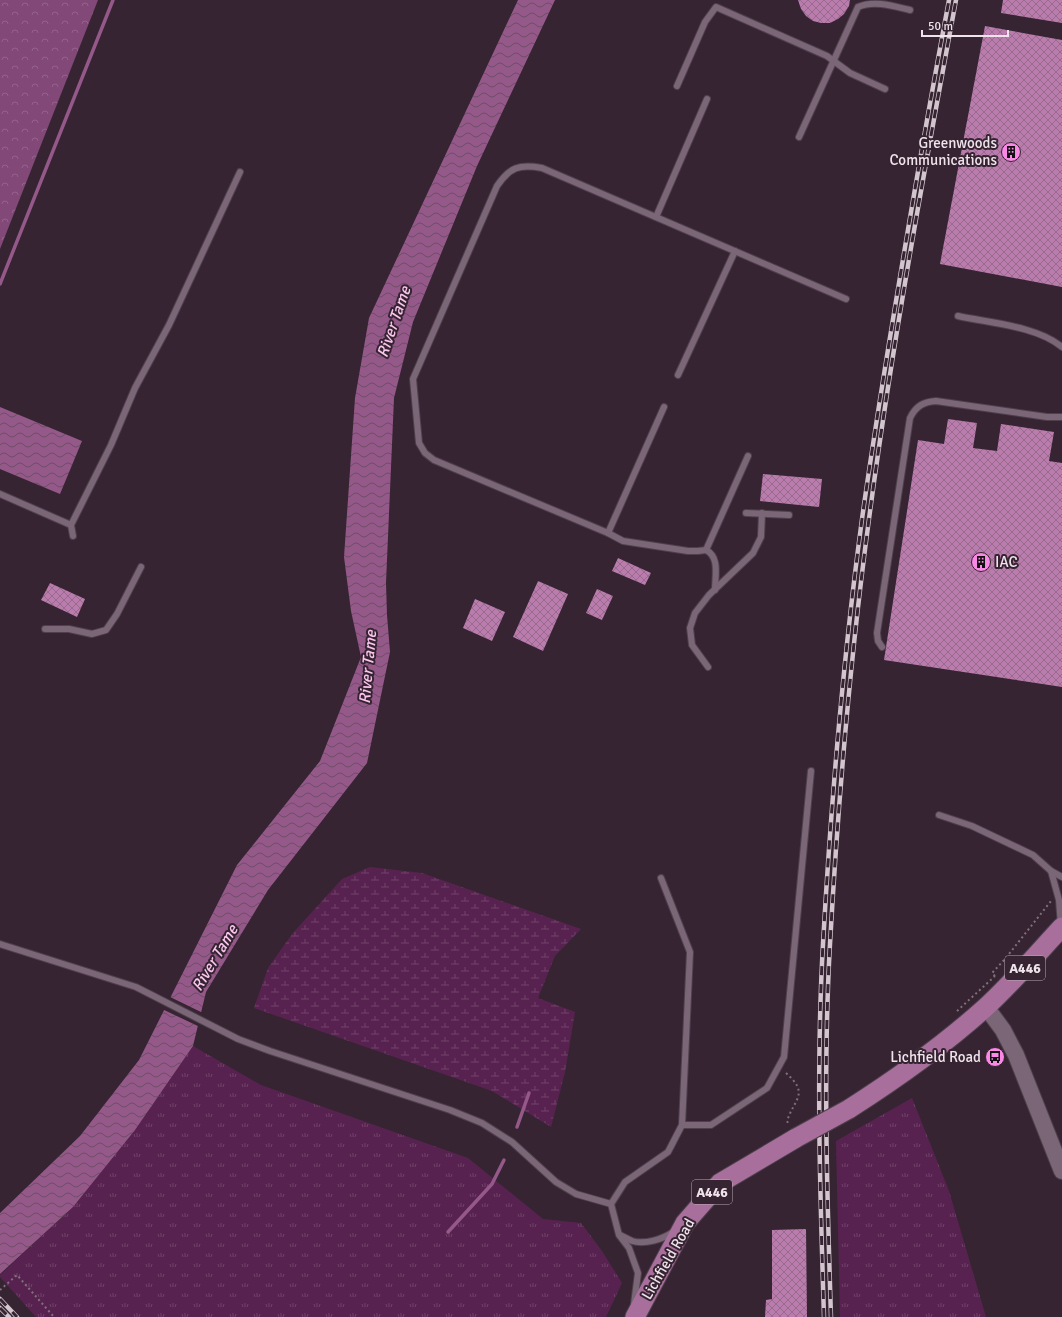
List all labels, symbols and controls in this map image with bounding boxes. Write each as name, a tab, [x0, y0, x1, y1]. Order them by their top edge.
scale bar	[922, 12, 1008, 38]
text: 50 m	[928, 19, 953, 34]
place label: Greenwoods Communications	[889, 134, 997, 169]
building icon: Greenwoods Communications	[1000, 141, 1022, 163]
water label: River Tame	[373, 283, 416, 360]
building icon: IAC	[970, 551, 992, 573]
place label: IAC	[995, 553, 1017, 571]
water label: River Tame	[355, 628, 381, 705]
water label: River Tame	[187, 920, 243, 995]
road number: A446	[1005, 956, 1045, 980]
bus stop icon: Lichfield Road	[984, 1046, 1006, 1068]
place label: Lichfield Road	[890, 1048, 981, 1066]
road number: A446	[692, 1180, 732, 1204]
street label: Lichfield Road	[638, 1215, 699, 1303]

